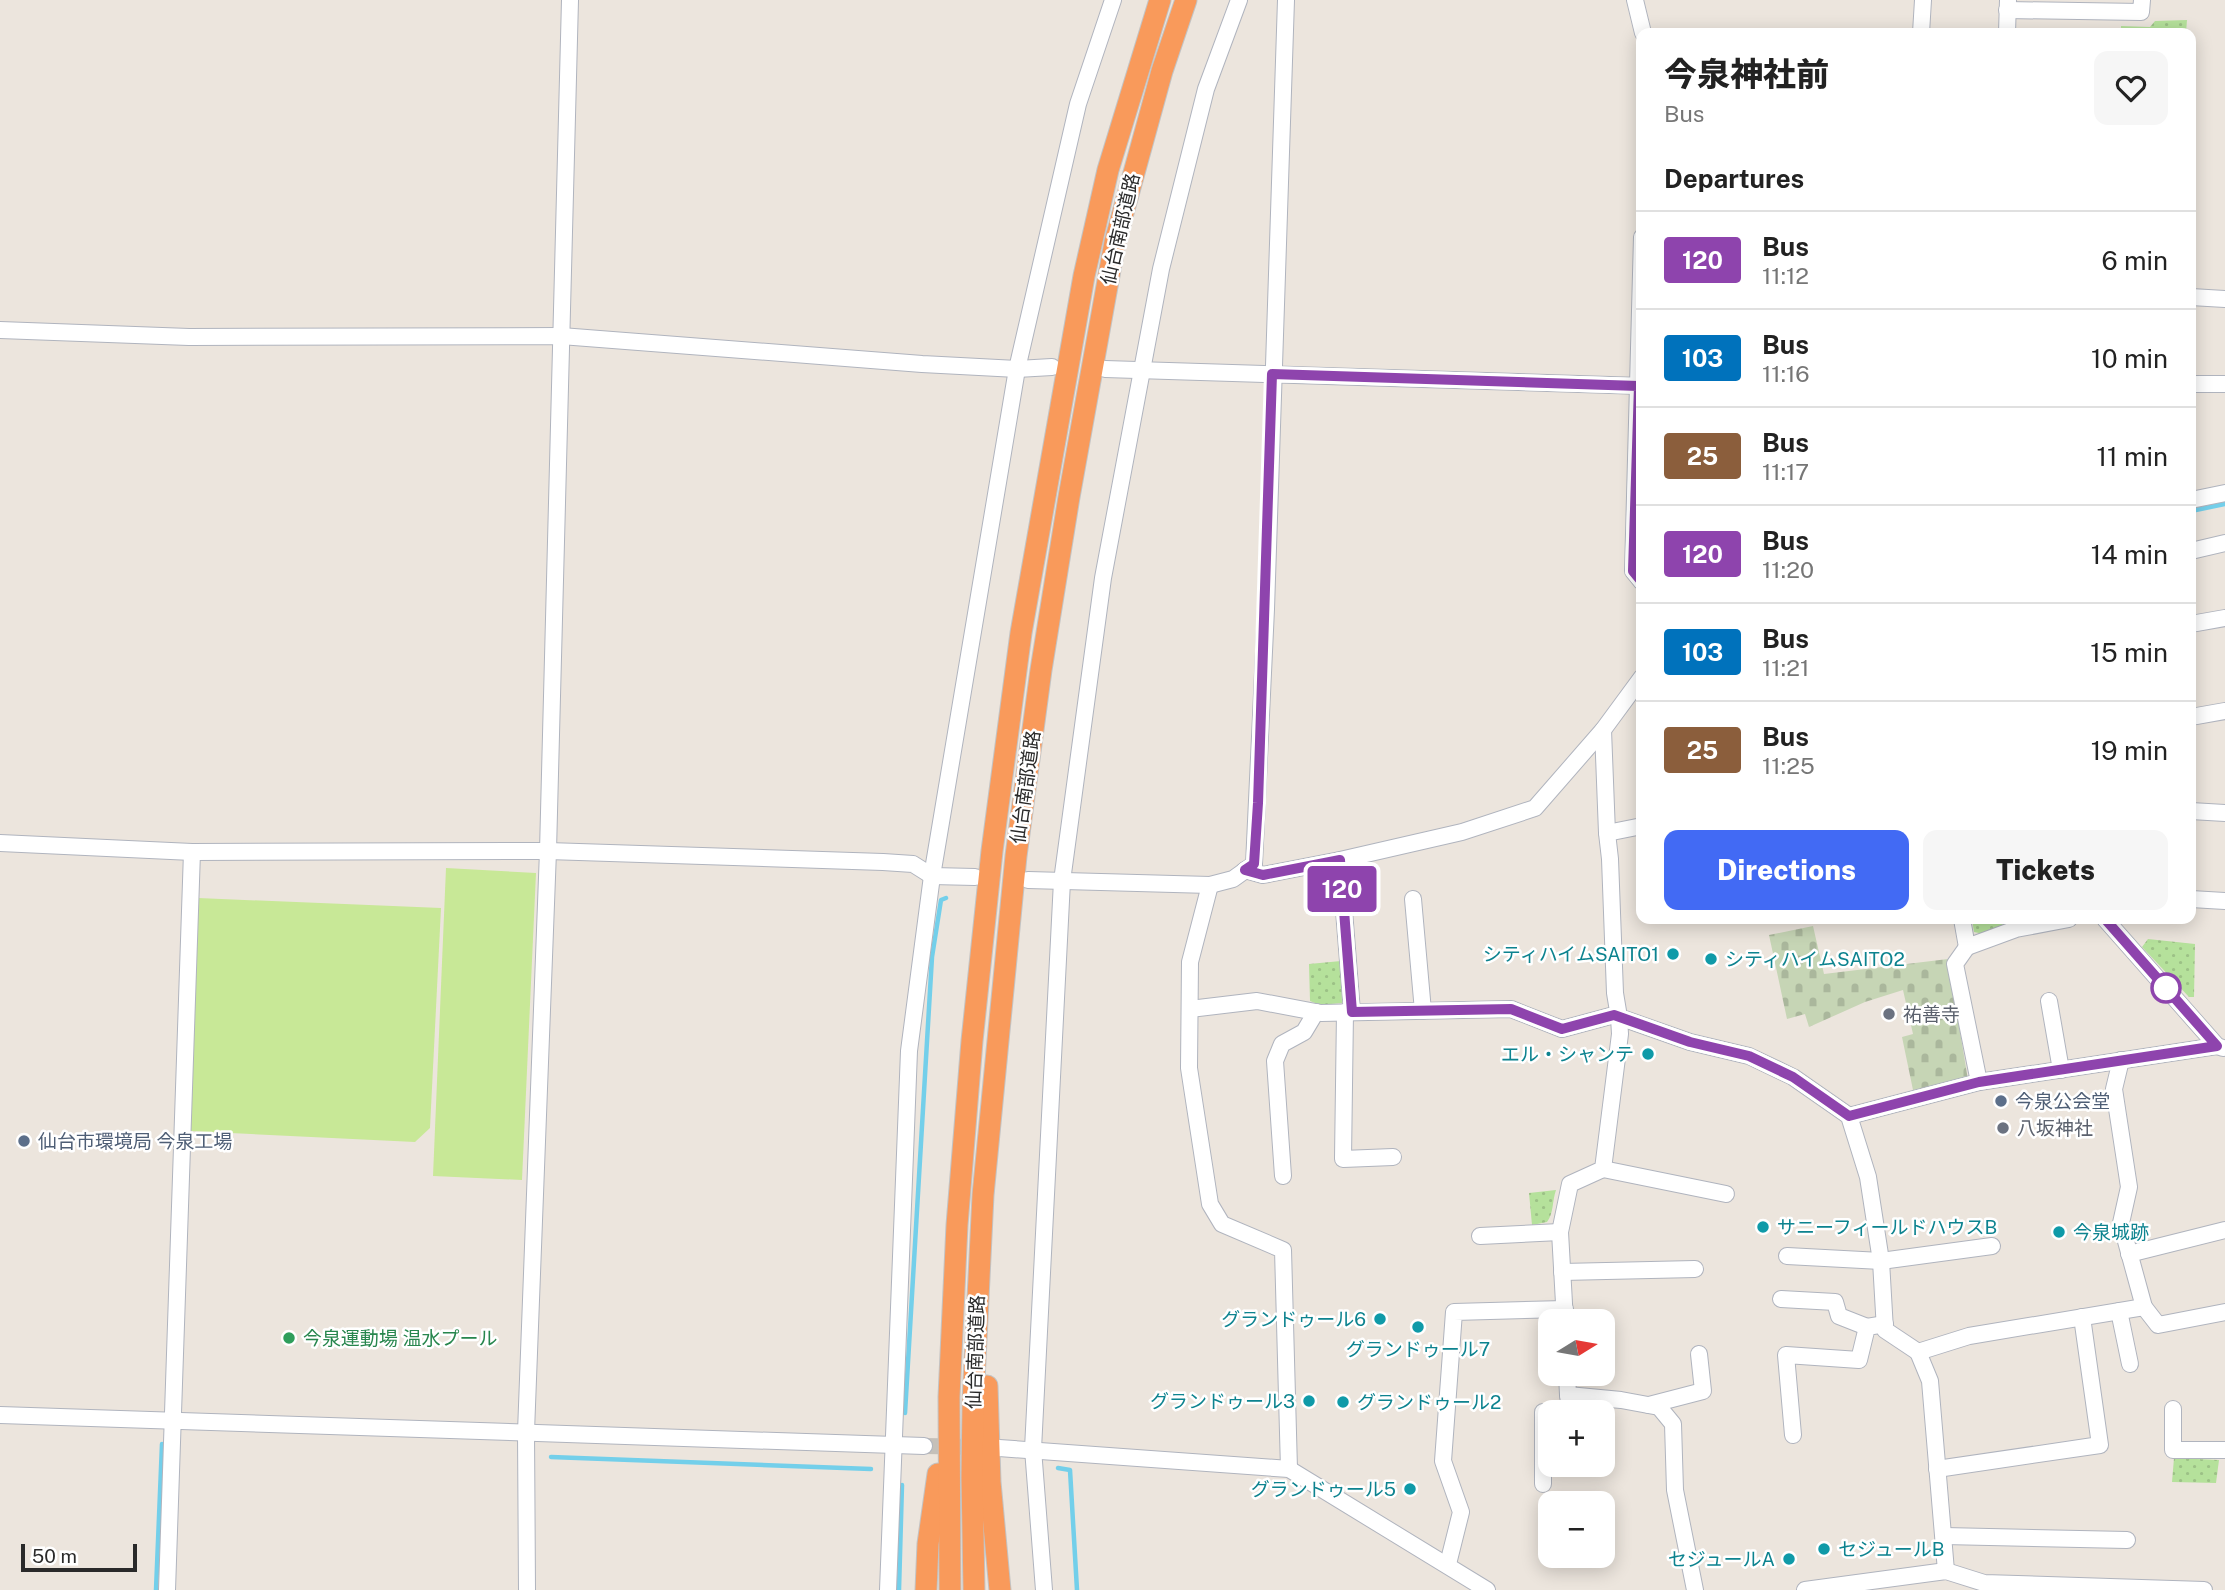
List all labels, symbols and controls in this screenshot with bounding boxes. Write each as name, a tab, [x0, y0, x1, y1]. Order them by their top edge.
button: heart	[2094, 51, 2168, 125]
text: 今泉神社前	[1664, 55, 1829, 93]
text: Bus	[1664, 100, 1704, 127]
text: Departures	[1664, 163, 1804, 194]
street label: 仙台南部道路	[1096, 171, 1144, 287]
text: Bus	[1762, 231, 1809, 262]
text: 6 min	[2101, 245, 2168, 276]
text: 120	[1682, 246, 1723, 274]
text: 11:12	[1762, 262, 1809, 289]
text: Bus	[1762, 329, 1809, 360]
text: 10 min	[2091, 343, 2168, 374]
text: 103	[1682, 344, 1723, 372]
text: 11:16	[1762, 360, 1810, 387]
text: Bus	[1762, 427, 1809, 458]
text: 11 min	[2096, 441, 2168, 472]
text: 25	[1687, 442, 1718, 470]
text: 11:17	[1762, 458, 1809, 485]
text: Bus	[1762, 525, 1809, 556]
text: 14 min	[2091, 539, 2168, 570]
text: 120	[1682, 540, 1723, 568]
text: 11:20	[1762, 556, 1814, 583]
text: Bus	[1762, 623, 1809, 654]
text: 15 min	[2090, 637, 2168, 668]
text: 103	[1682, 638, 1723, 666]
text: 11:21	[1762, 654, 1809, 681]
text: Bus	[1762, 721, 1809, 752]
street label: 仙台南部道路	[1006, 729, 1044, 845]
text: 19 min	[2091, 735, 2168, 766]
text: 25	[1687, 736, 1718, 764]
text: 11:25	[1762, 752, 1815, 779]
button: Directions	[1664, 830, 1909, 910]
button: Tickets	[1923, 830, 2168, 910]
line badge: 120	[1302, 866, 1382, 912]
text: 120	[1322, 875, 1362, 903]
place label: シティハイムSAITO1	[1483, 943, 1659, 965]
marker: シティハイムSAITO1	[1665, 946, 1681, 962]
place label: シティハイムSAITO2	[1725, 948, 1905, 970]
marker: シティハイムSAITO2	[1703, 951, 1719, 967]
unlabelled marker	[2151, 973, 2181, 1003]
place label: 祐善寺	[1903, 1003, 1960, 1025]
marker: 祐善寺	[1881, 1006, 1897, 1022]
place label: エル・シャンテ	[1501, 1043, 1634, 1065]
marker: エル・シャンテ	[1640, 1046, 1656, 1062]
place label: 今泉公会堂	[2015, 1090, 2110, 1112]
marker: 今泉公会堂	[1993, 1093, 2009, 1109]
place label: 八坂神社	[2017, 1117, 2093, 1139]
marker: 八坂神社	[1995, 1120, 2011, 1136]
place label: 仙台市環境局 今泉工場	[38, 1130, 233, 1152]
marker: 仙台市環境局 今泉工場	[16, 1133, 32, 1149]
place label: サニーフィールドハウスB	[1777, 1216, 1997, 1238]
marker: サニーフィールドハウスB	[1755, 1219, 1771, 1235]
place label: 今泉城跡	[2073, 1221, 2149, 1243]
marker: 今泉城跡	[2051, 1224, 2067, 1240]
street label: 仙台南部道路	[962, 1295, 988, 1409]
place label: グランドゥール6	[1221, 1308, 1366, 1330]
north arrow	[1538, 1309, 1615, 1386]
map controls	[1538, 1309, 1615, 1568]
marker: グランドゥール6	[1372, 1311, 1388, 1327]
marker: グランドゥール7	[1410, 1319, 1426, 1335]
place label: 今泉運動場 温水プール	[303, 1327, 498, 1349]
marker: 今泉運動場 温水プール	[281, 1330, 297, 1346]
place label: グランドゥール7	[1346, 1338, 1490, 1360]
place label: グランドゥール3	[1150, 1390, 1295, 1412]
place label: グランドゥール2	[1357, 1391, 1501, 1413]
marker: グランドゥール3	[1301, 1393, 1317, 1409]
marker: グランドゥール2	[1335, 1394, 1351, 1410]
button: +	[1538, 1400, 1615, 1477]
place label: グランドゥール5	[1251, 1478, 1396, 1500]
marker: グランドゥール5	[1402, 1481, 1418, 1497]
button: −	[1538, 1491, 1615, 1568]
place label: セジュールB	[1838, 1538, 1944, 1560]
scale bar	[21, 1541, 136, 1573]
marker: セジュールB	[1816, 1541, 1832, 1557]
text: 50 m	[32, 1545, 77, 1567]
place label: セジュールA	[1668, 1548, 1775, 1570]
marker: セジュールA	[1781, 1551, 1797, 1567]

